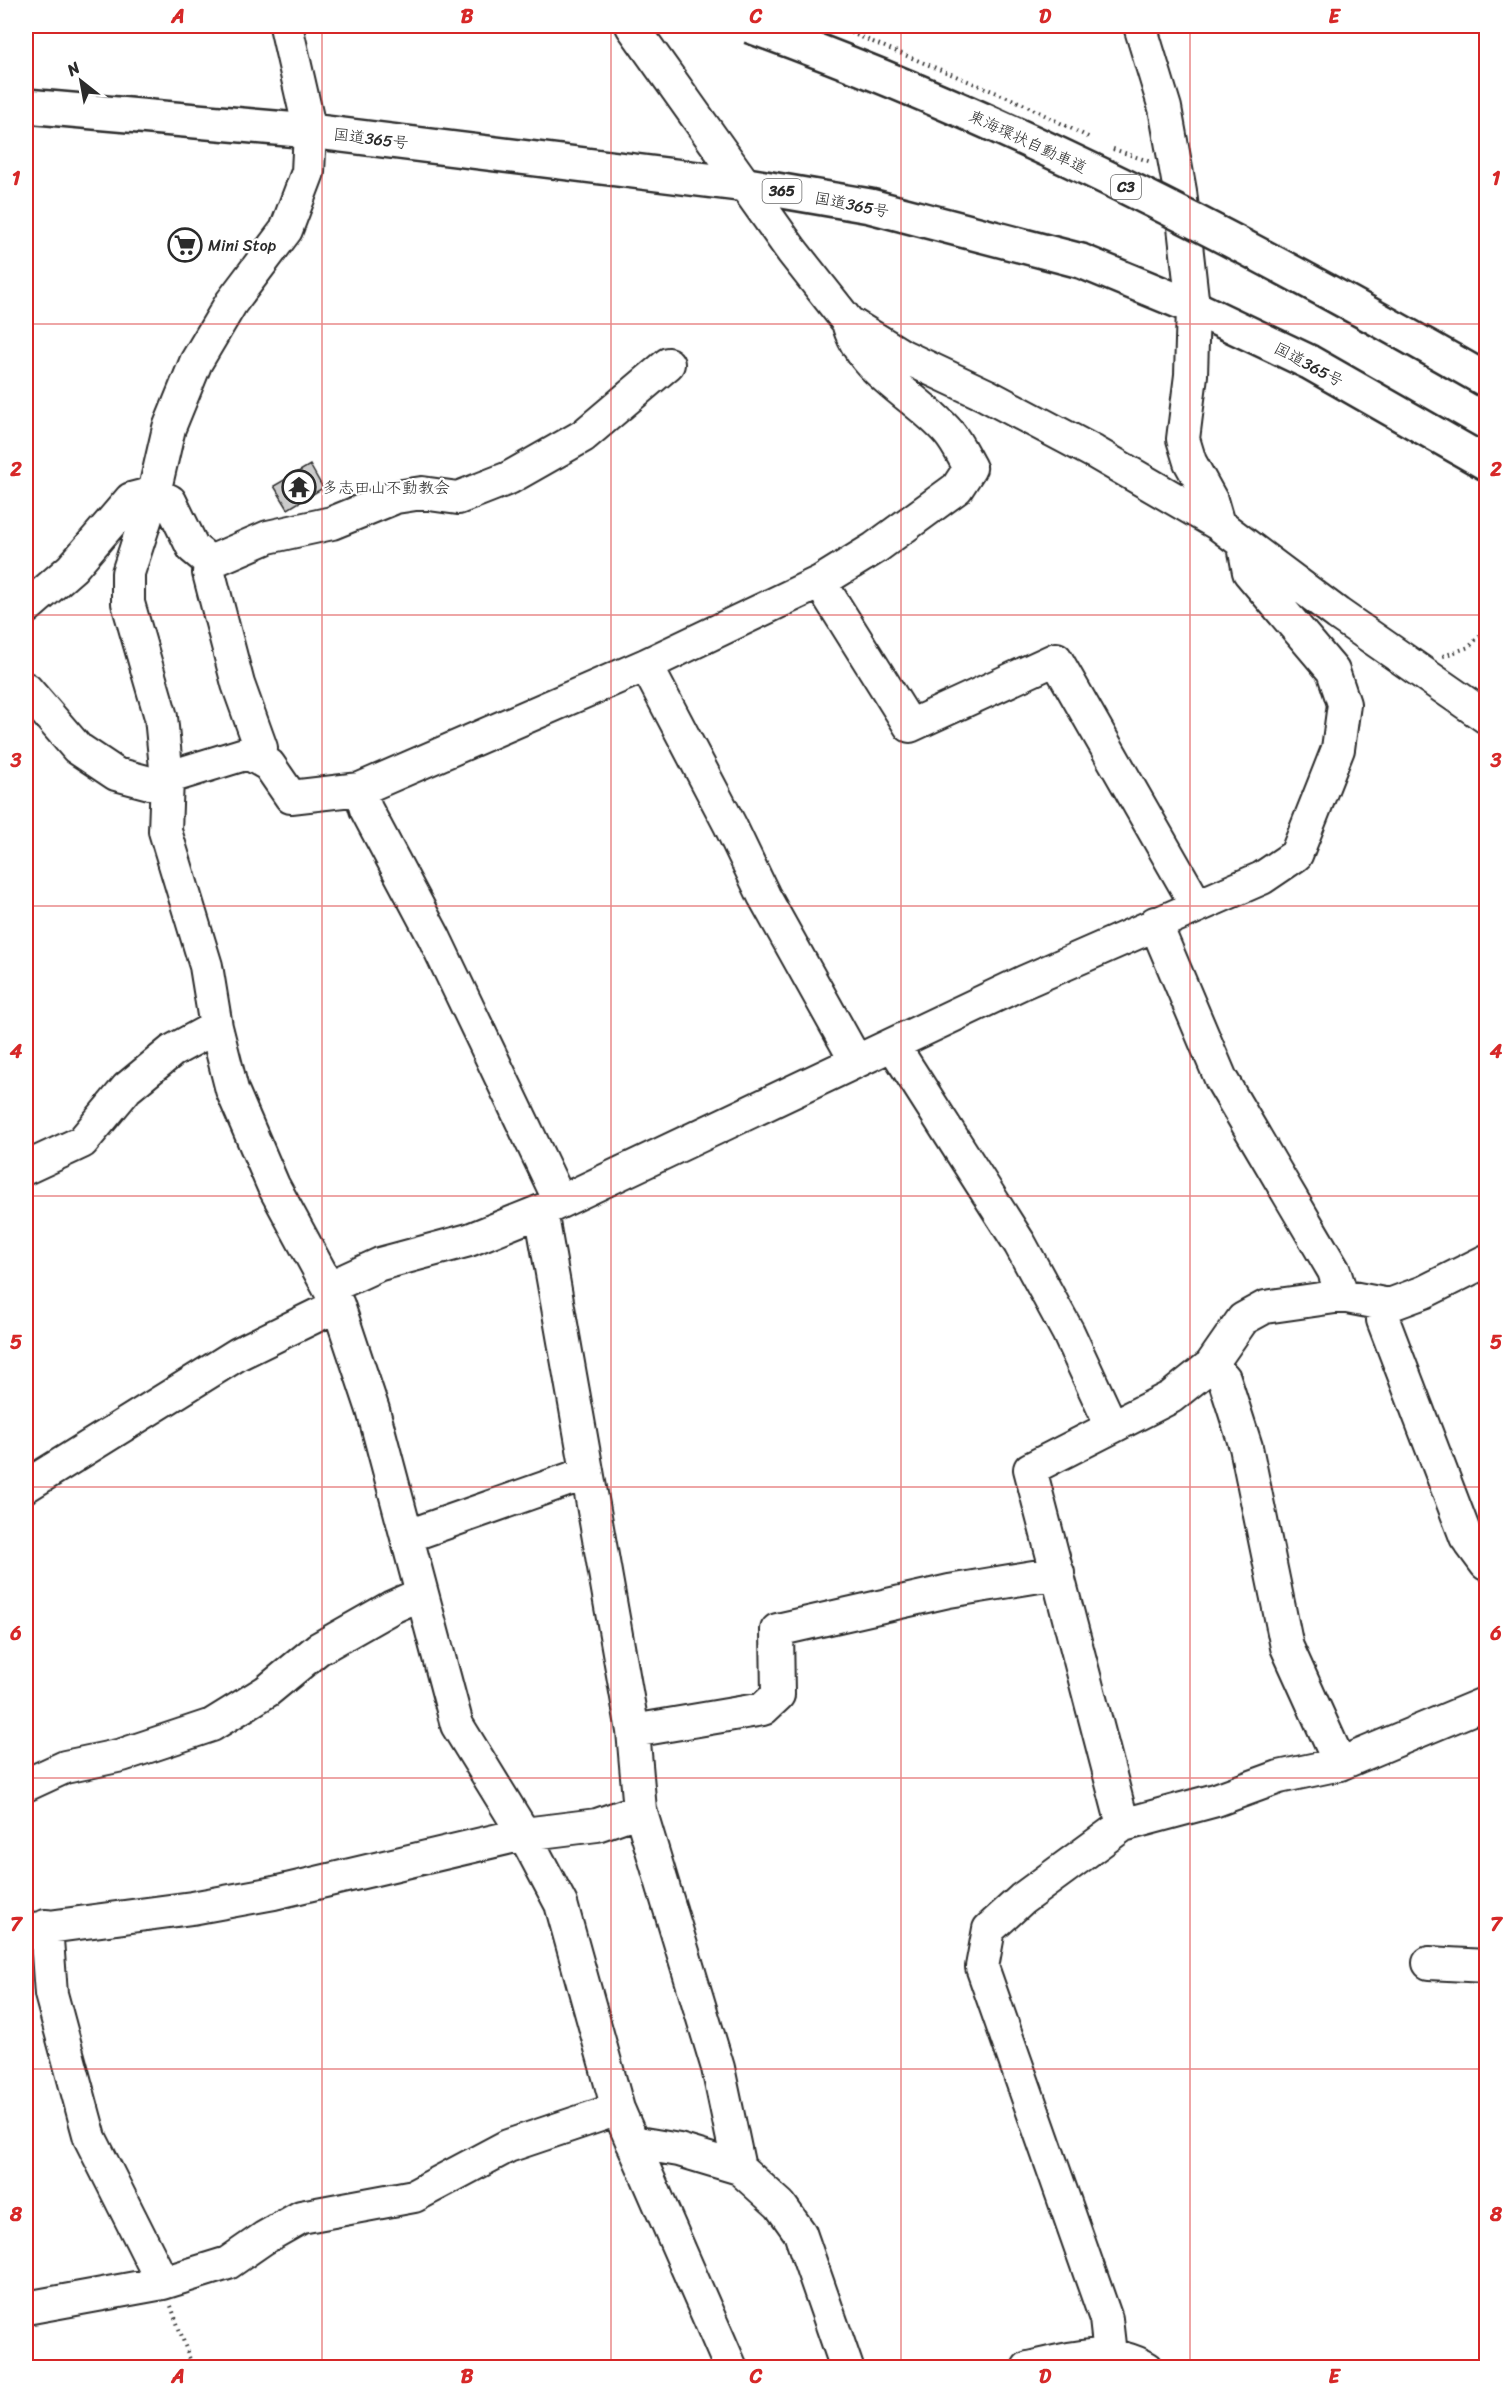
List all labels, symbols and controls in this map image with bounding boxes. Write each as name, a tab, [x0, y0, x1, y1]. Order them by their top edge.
text: A	[170, 0, 185, 34]
text: B	[461, 0, 474, 34]
text: C	[749, 0, 763, 34]
text: D	[1039, 0, 1052, 34]
text: E	[1328, 0, 1341, 34]
north arrow	[51, 51, 111, 111]
text: N	[60, 53, 87, 84]
street label: 東海環状自動車道	[964, 101, 1092, 182]
street label: 国道365号	[332, 119, 410, 157]
text: 1	[12, 161, 21, 196]
text: 1	[1492, 161, 1501, 196]
road number: C3	[1111, 175, 1141, 199]
road number: 365	[762, 179, 802, 203]
street label: 国道365号	[812, 183, 892, 226]
supermarket icon: Mini Stop	[167, 227, 203, 263]
place label: Mini Stop	[208, 231, 277, 260]
street label: 国道365号	[1269, 334, 1349, 395]
text: 2	[9, 452, 22, 487]
text: 2	[1489, 452, 1502, 487]
temple icon: 多志田山不動教会	[281, 469, 317, 505]
place label: 多志田山不動教会	[322, 473, 450, 502]
text: 3	[10, 743, 22, 778]
text: 3	[1490, 743, 1502, 778]
text: 4	[9, 1034, 23, 1069]
text: 4	[1489, 1034, 1503, 1069]
text: 5	[10, 1325, 22, 1360]
text: 5	[1490, 1325, 1502, 1360]
text: 6	[9, 1616, 22, 1651]
text: 6	[1489, 1616, 1502, 1651]
text: 7	[10, 1907, 23, 1942]
text: 7	[1490, 1907, 1503, 1942]
text: 8	[9, 2197, 23, 2232]
text: 8	[1489, 2197, 1503, 2232]
text: A	[170, 2359, 185, 2393]
text: B	[461, 2359, 474, 2393]
text: C	[749, 2359, 763, 2393]
text: D	[1039, 2359, 1052, 2393]
text: E	[1328, 2359, 1341, 2393]

